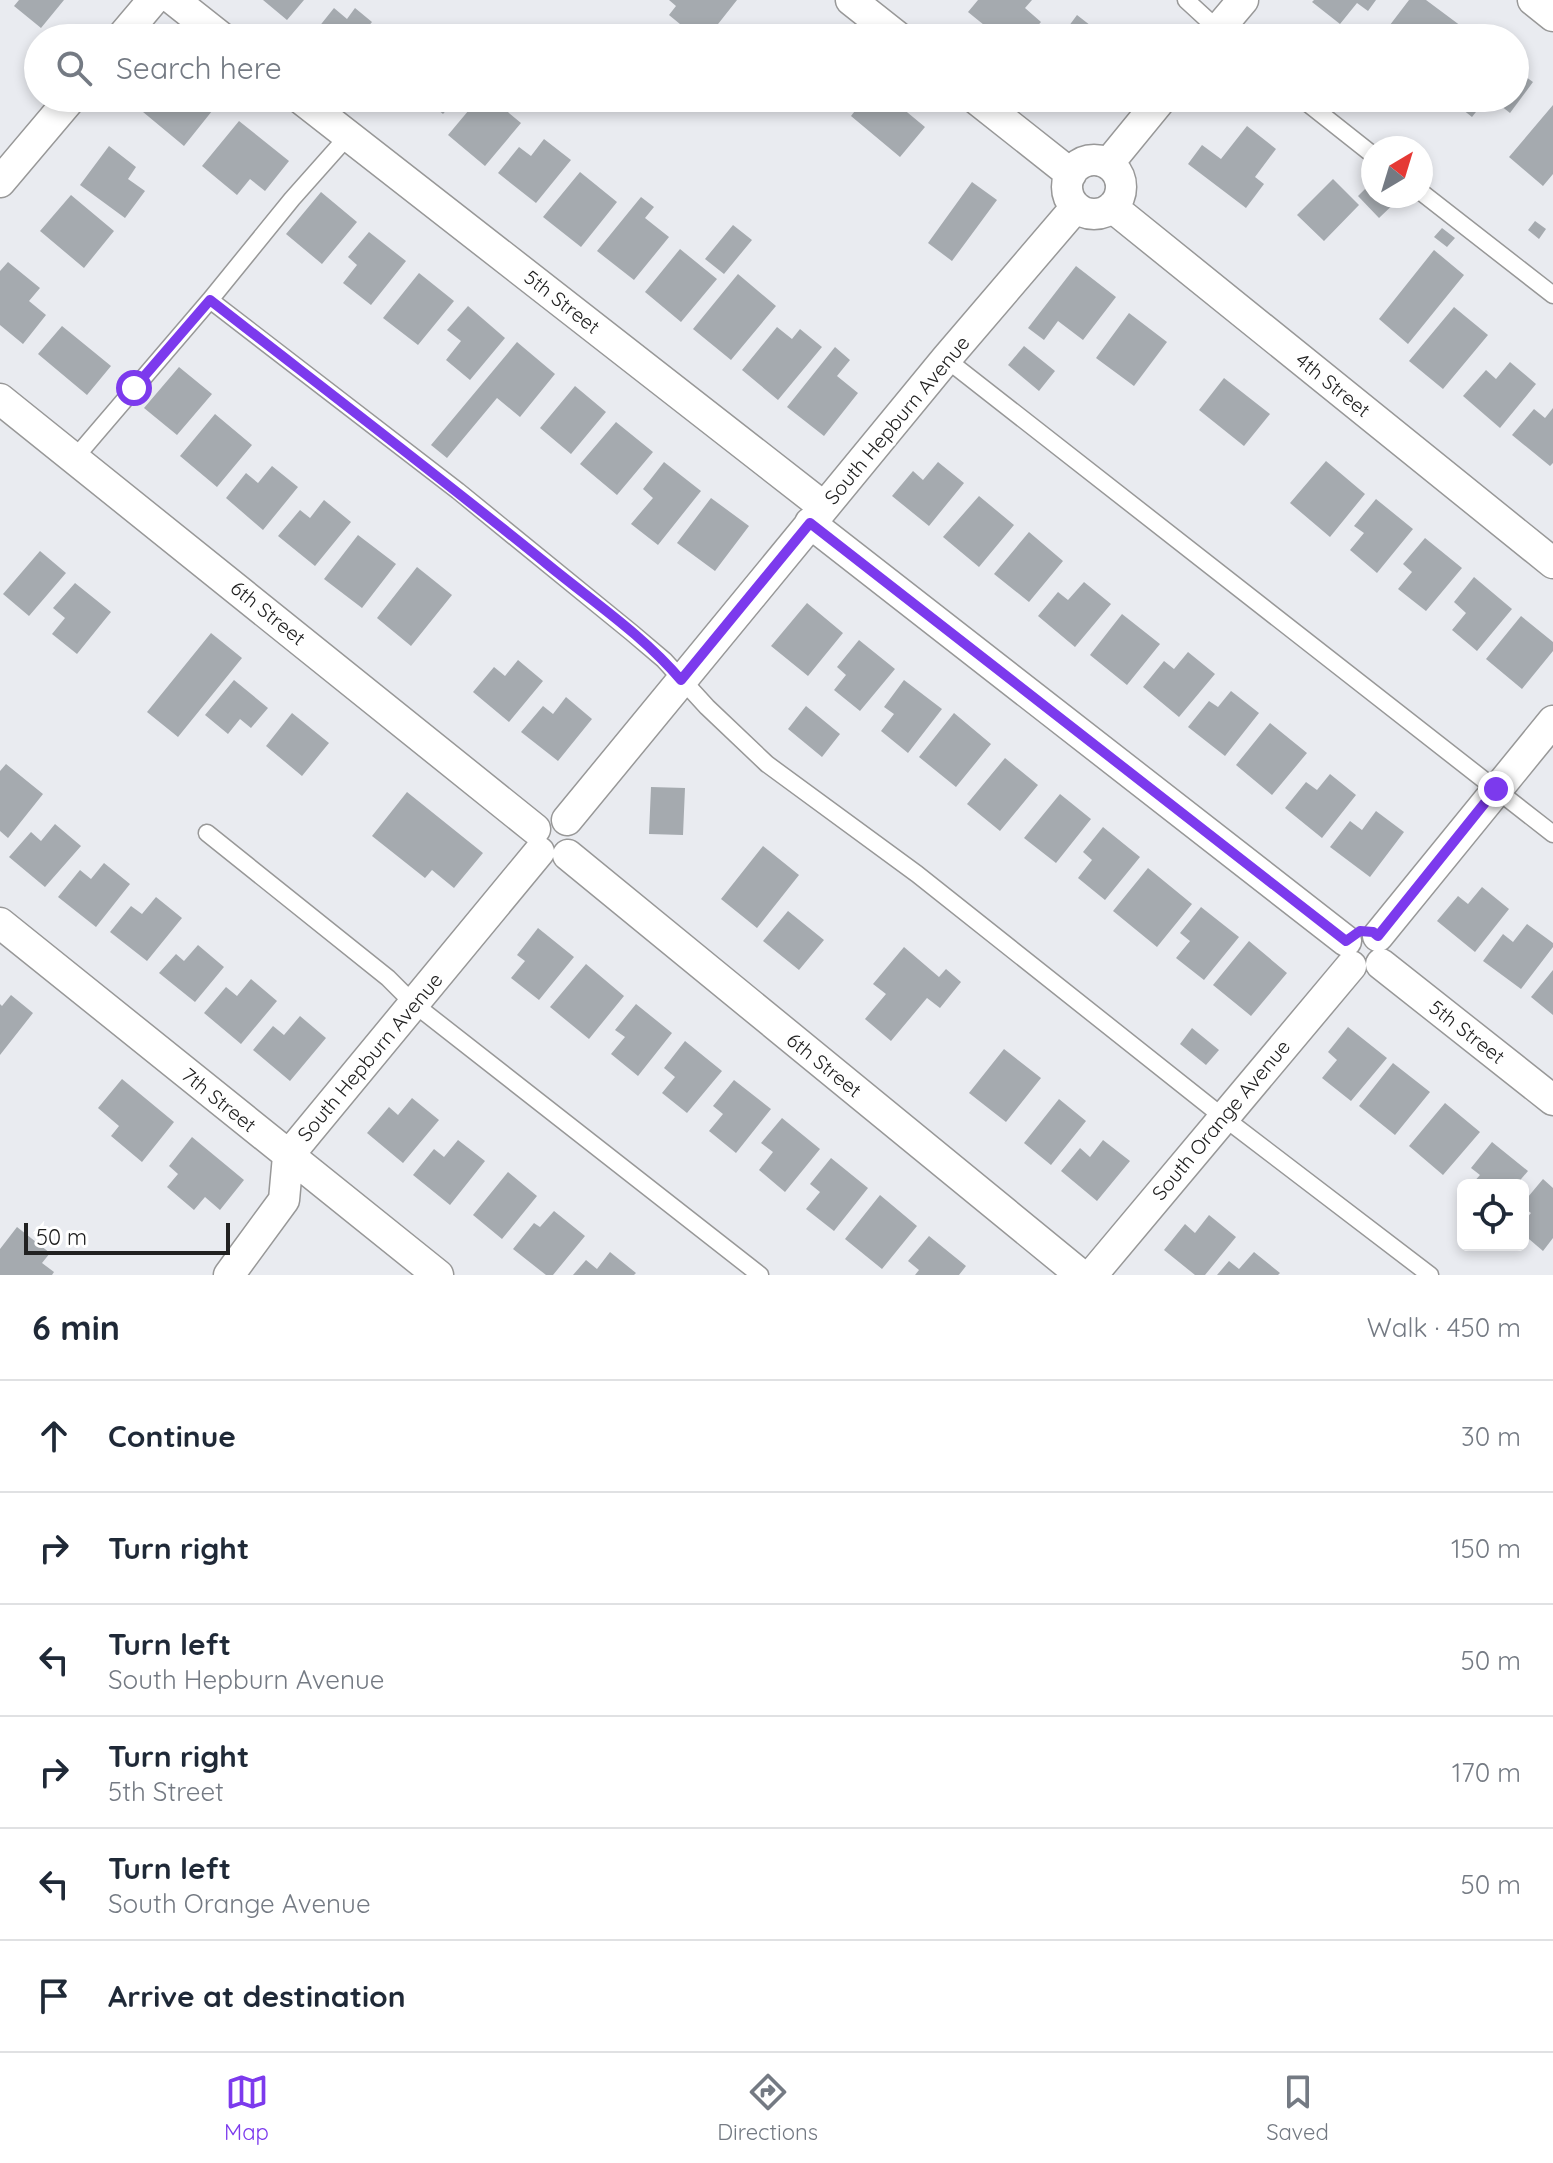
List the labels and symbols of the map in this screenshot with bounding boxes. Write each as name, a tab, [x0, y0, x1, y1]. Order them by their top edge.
north arrow	[1361, 136, 1433, 208]
street label: 5th Street	[519, 264, 605, 339]
street label: South Hepburn Avenue	[819, 330, 975, 509]
street label: 4th Street	[1291, 347, 1376, 422]
route start	[116, 370, 152, 406]
street label: 6th Street	[226, 575, 311, 650]
route end	[1478, 771, 1514, 807]
street label: South Hepburn Avenue	[292, 967, 448, 1146]
street label: 5th Street	[1424, 994, 1510, 1069]
street label: 6th Street	[782, 1027, 867, 1102]
street label: South Orange Avenue	[1146, 1034, 1295, 1205]
street label: 7th Street	[177, 1062, 262, 1137]
scale bar	[24, 1219, 230, 1255]

